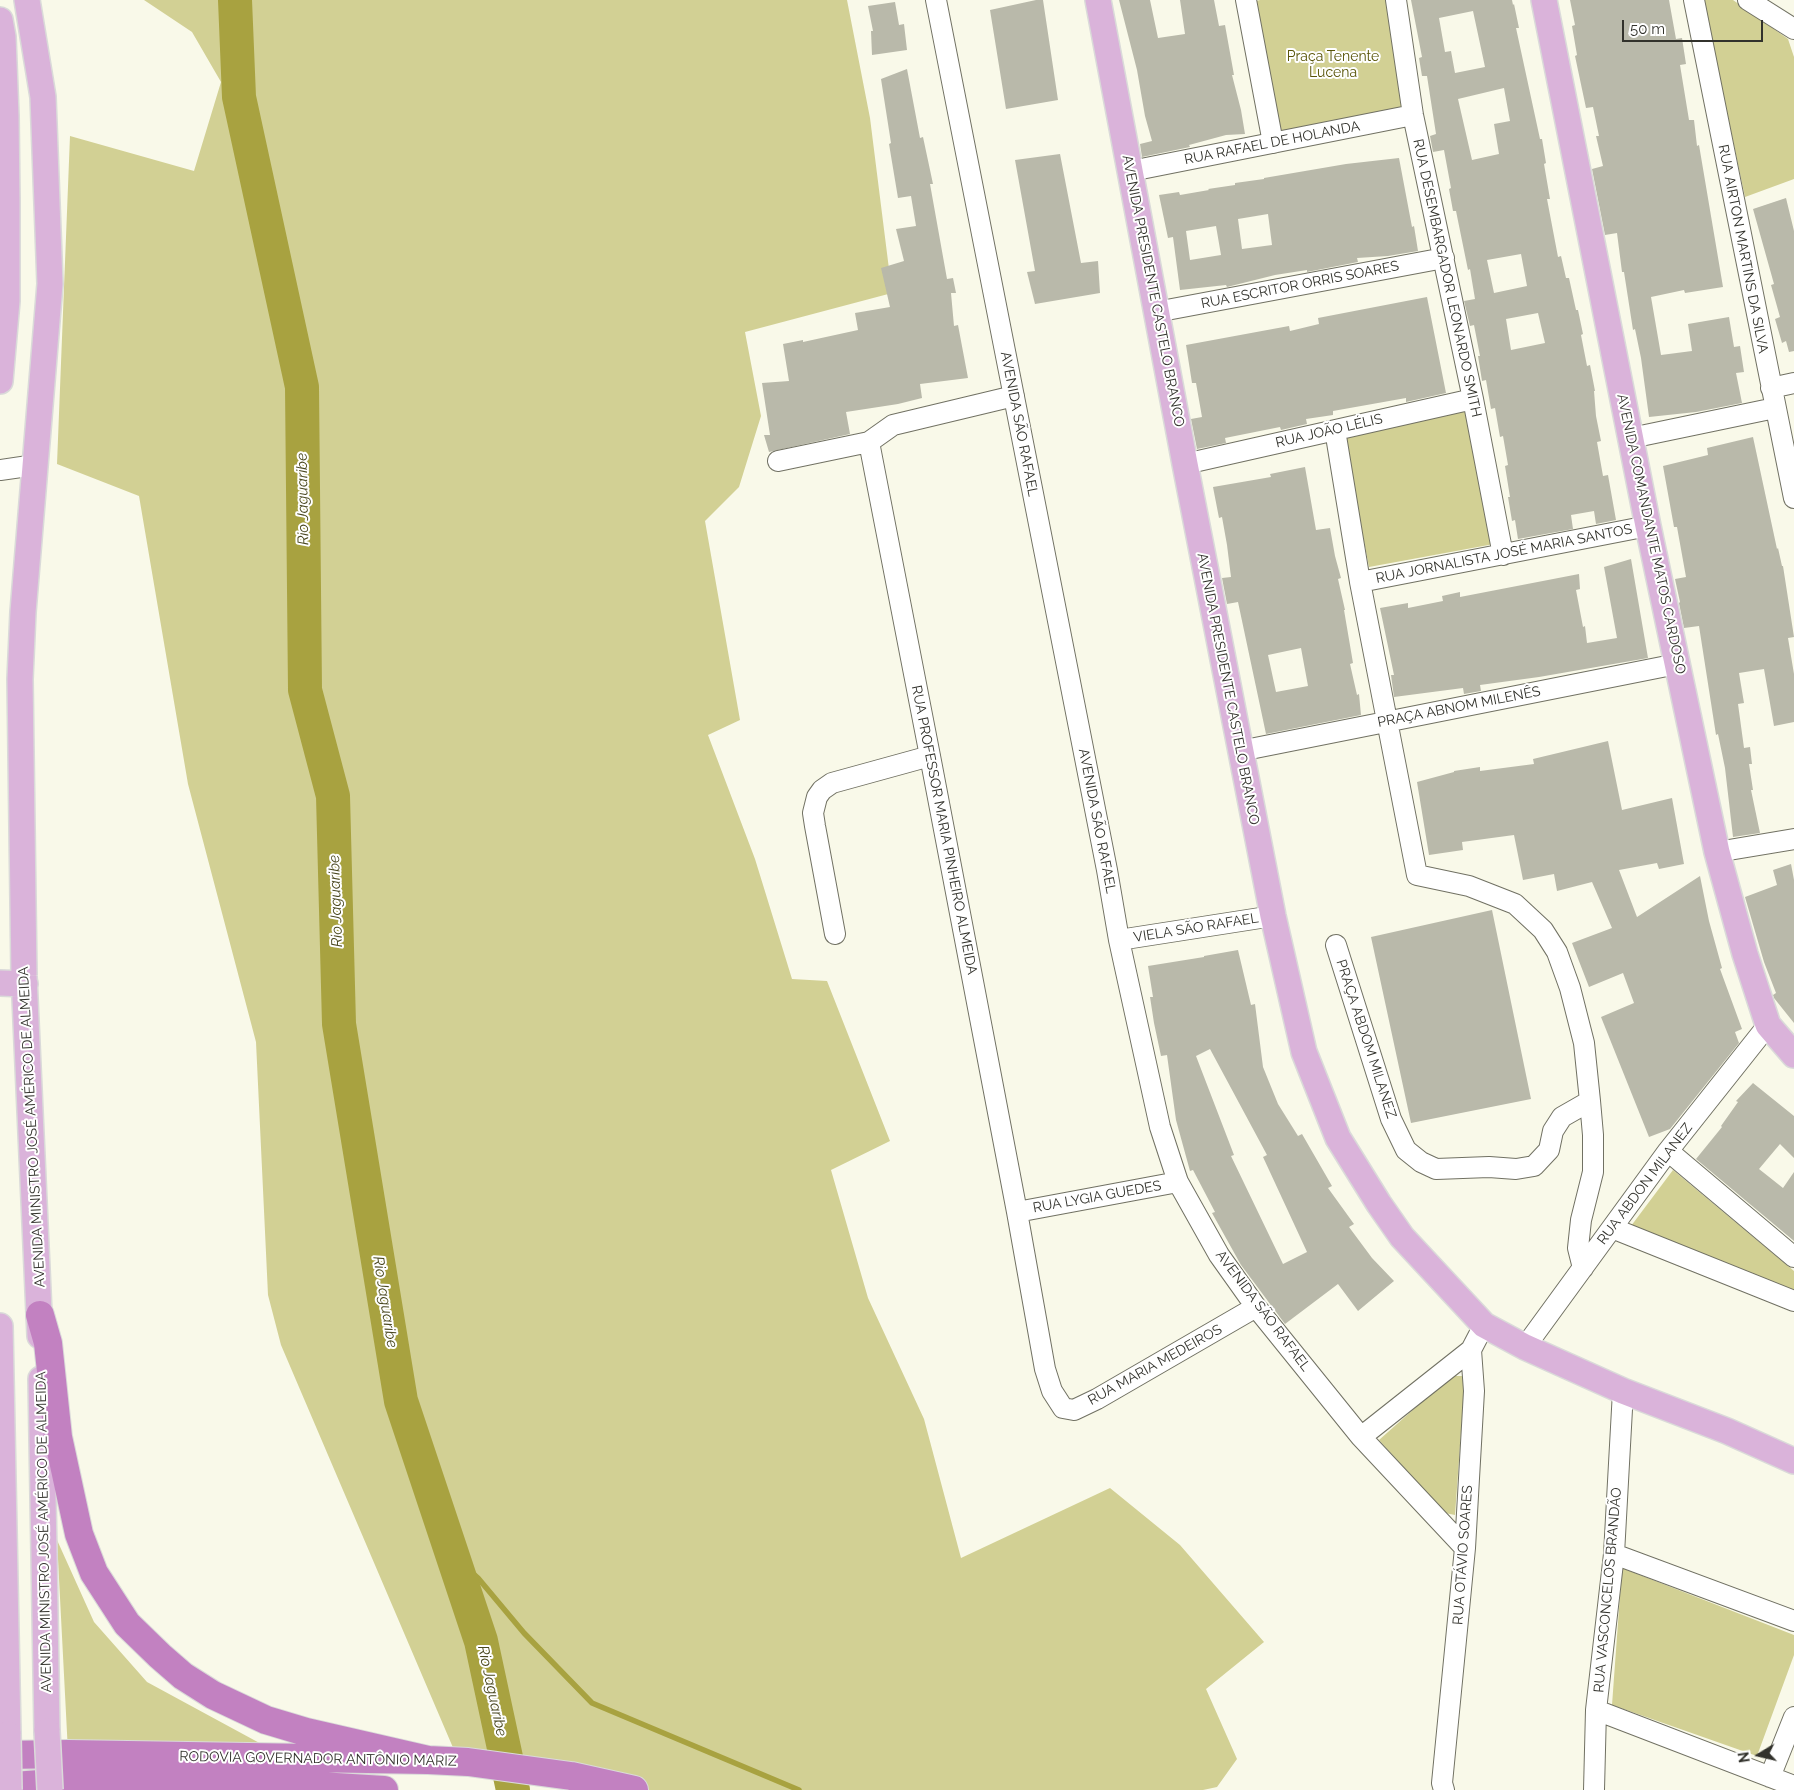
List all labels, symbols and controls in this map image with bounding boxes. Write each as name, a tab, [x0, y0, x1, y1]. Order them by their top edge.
scale bar	[1624, 10, 1765, 42]
text: 50 m	[1630, 20, 1665, 38]
park label: Praça Tenente Lucena	[1287, 49, 1379, 82]
street label: RUA RAFAEL DE HOLANDA	[1183, 118, 1361, 168]
street label: RUA DESEMBARGADOR LEONARDO SMITH	[1409, 137, 1485, 419]
street label: RUA AIRTON MARTINS DA SILVA	[1714, 143, 1772, 355]
street label: AVENIDA PRESIDENTE CASTELO BRANCO	[1118, 154, 1188, 428]
street label: RUA ESCRITOR ORRIS SOARES	[1199, 258, 1401, 312]
street label: AVENIDA SÃO RAFAEL	[997, 350, 1041, 498]
street label: AVENIDA COMANDANTE MATOS CARDOSO	[1613, 392, 1689, 676]
street label: RUA JOÃO LÉLIS	[1274, 411, 1384, 451]
water label: Rio Jaguaribe	[293, 453, 313, 545]
street label: RUA JORNALISTA JOSÉ MARIA SANTOS	[1374, 521, 1634, 587]
street label: AVENIDA PRESIDENTE CASTELO BRANCO	[1193, 552, 1263, 826]
street label: PRAÇA ABNOM MILENÊS	[1376, 683, 1542, 731]
street label: RUA PROFESSOR MARIA PINHEIRO ALMEIDA	[908, 684, 980, 976]
street label: AVENIDA SÃO RAFAEL	[1075, 747, 1119, 895]
water label: Rio Jaguaribe	[325, 855, 347, 947]
street label: VIELA SÃO RAFAEL	[1132, 910, 1260, 946]
street label: PRAÇA ABDOM MILANEZ	[1332, 957, 1400, 1121]
street label: AVENIDA MINISTRO JOSÉ AMÉRICO DE ALMEIDA	[15, 966, 49, 1288]
street label: RUA ABDON MILANEZ	[1594, 1120, 1696, 1248]
street label: RUA LYGIA GUEDES	[1032, 1177, 1162, 1217]
street label: AVENIDA SÃO RAFAEL	[1212, 1247, 1314, 1375]
water label: Rio Jaguaribe	[369, 1255, 401, 1349]
street label: RUA MARIA MEDEIROS	[1085, 1321, 1225, 1409]
street label: AVENIDA MINISTRO JOSÉ AMÉRICO DE ALMEIDA	[33, 1371, 55, 1693]
street label: RUA OTÁVIO SOARES	[1450, 1485, 1476, 1625]
street label: RUA VASCONCELOS BRANDÃO	[1591, 1487, 1625, 1693]
water label: Rio Jaguaribe	[474, 1644, 510, 1738]
north arrow	[1734, 1730, 1784, 1780]
street label: RODOVIA GOVERNADOR ANTÔNIO MARIZ	[179, 1748, 457, 1770]
text: N	[1735, 1751, 1753, 1764]

